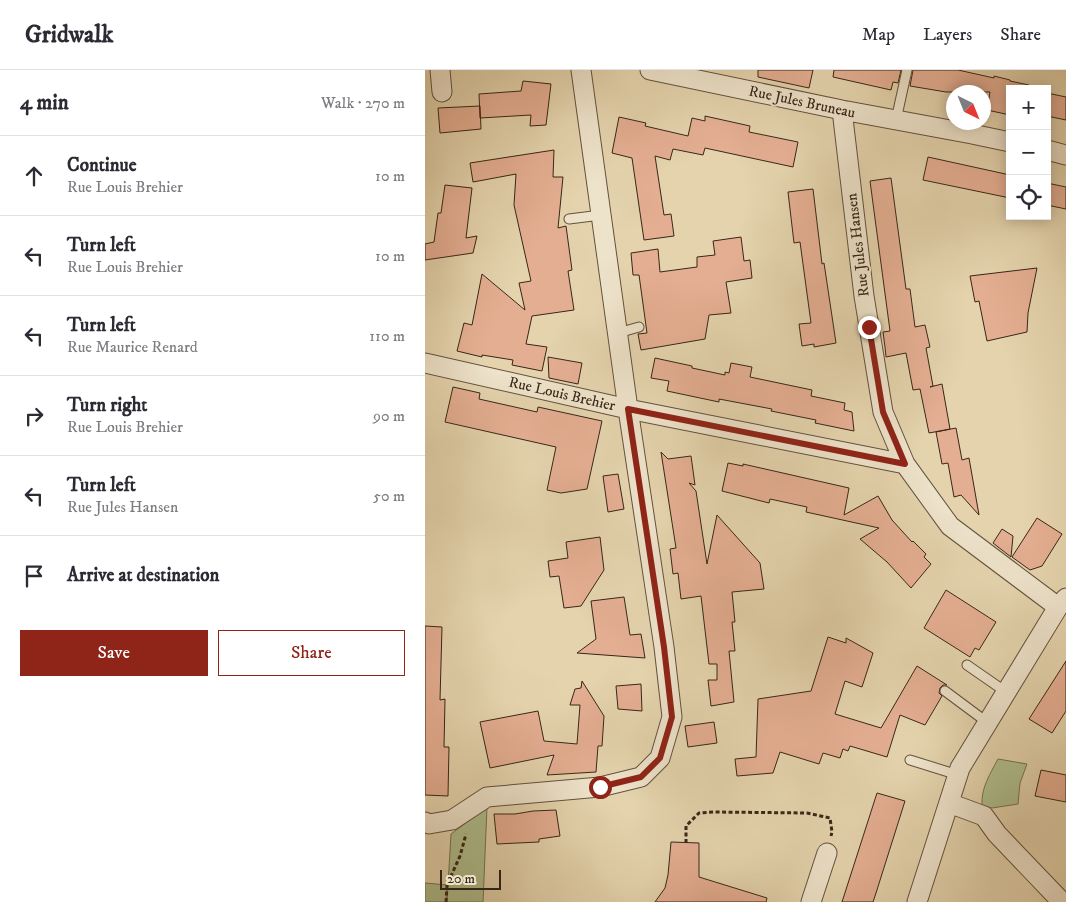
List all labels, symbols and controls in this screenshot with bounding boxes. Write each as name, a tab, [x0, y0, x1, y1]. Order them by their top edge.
text: Gridwalk	[25, 20, 113, 50]
text: Map	[862, 24, 895, 46]
text: Layers	[923, 24, 972, 46]
text: Share	[1000, 24, 1041, 46]
street label: Rue Jules Bruneau	[747, 81, 857, 123]
north arrow	[946, 85, 991, 130]
map controls	[1006, 85, 1051, 220]
button: +	[1006, 85, 1051, 130]
text: 4 min	[20, 90, 69, 116]
text: Walk · 270 m	[321, 93, 405, 113]
button: −	[1006, 130, 1051, 175]
text: Continue	[67, 154, 137, 177]
icon: ahead	[20, 162, 48, 190]
text: 10 m	[375, 166, 405, 186]
button: locate	[1006, 175, 1051, 220]
text: Rue Louis Brehier	[67, 177, 183, 197]
street label: Rue Jules Hansen	[842, 192, 874, 298]
text: Turn left	[67, 234, 136, 257]
icon: left	[20, 242, 48, 270]
text: 10 m	[375, 246, 405, 266]
text: Rue Louis Brehier	[67, 257, 183, 277]
text: Turn left	[67, 314, 136, 337]
route end	[858, 316, 881, 339]
icon: left	[20, 322, 48, 350]
text: 110 m	[369, 326, 405, 346]
text: Rue Maurice Renard	[67, 337, 198, 357]
street label: Rue Louis Brehier	[507, 373, 618, 416]
text: Turn right	[67, 394, 147, 417]
icon: right	[20, 402, 48, 430]
text: 90 m	[373, 406, 405, 426]
text: Rue Louis Brehier	[67, 417, 183, 437]
text: Turn left	[67, 474, 136, 497]
icon: left	[20, 482, 48, 510]
text: 50 m	[373, 486, 405, 506]
text: Rue Jules Hansen	[67, 497, 178, 517]
icon: arrive	[20, 562, 48, 590]
text: Arrive at destination	[67, 564, 219, 587]
button: Save	[20, 630, 208, 676]
button: Share	[218, 630, 405, 676]
route start	[589, 776, 612, 799]
scale bar	[440, 867, 501, 890]
text: 20 m	[447, 870, 475, 888]

